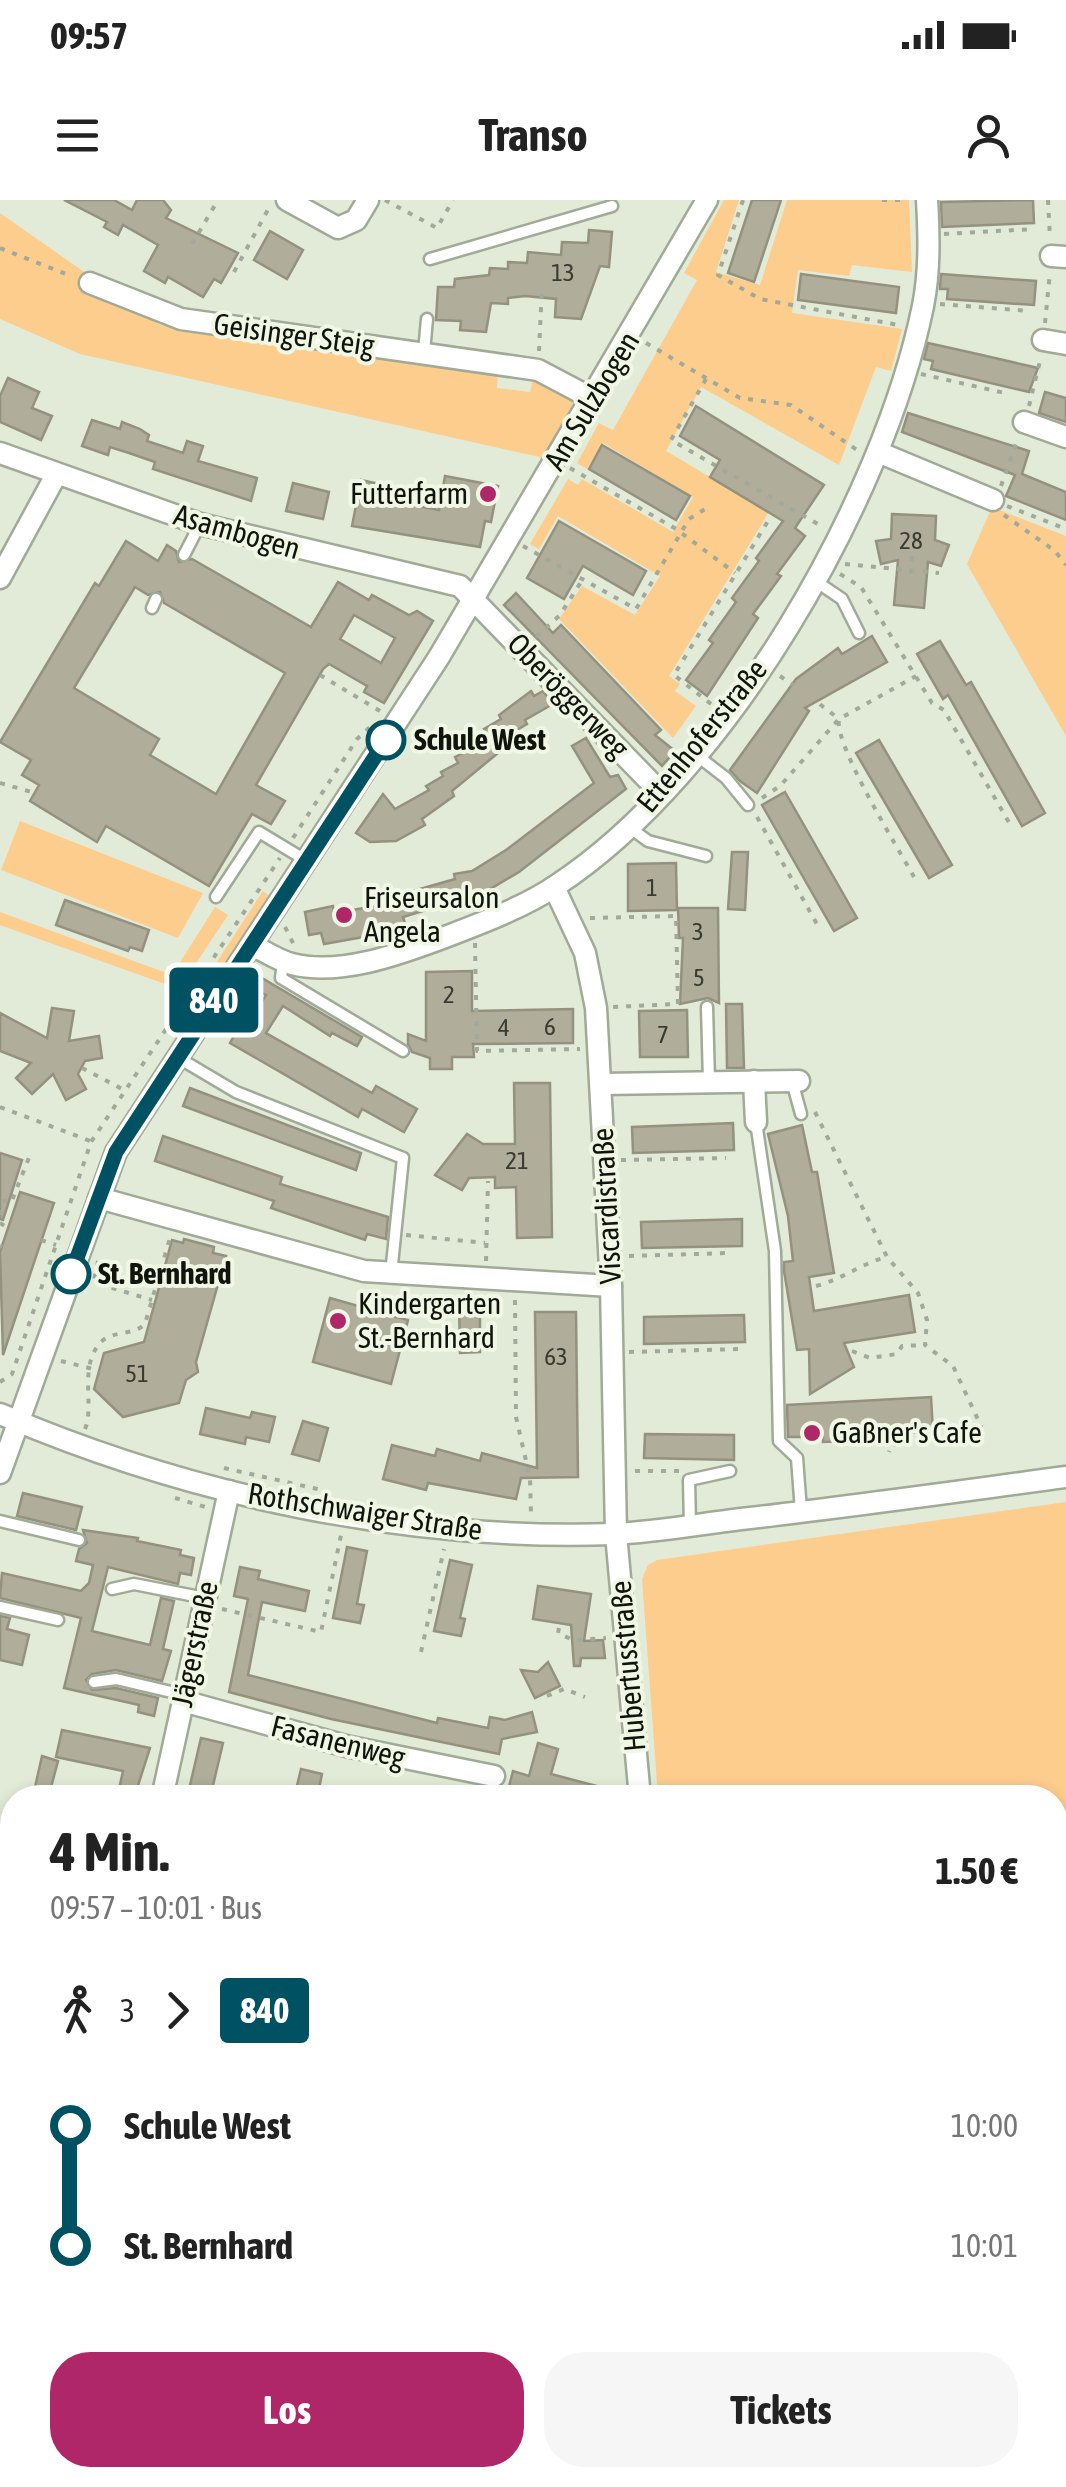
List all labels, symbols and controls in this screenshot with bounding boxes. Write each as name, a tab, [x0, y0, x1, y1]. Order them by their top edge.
text: 09:57	[50, 14, 128, 57]
icon: menu	[50, 108, 105, 163]
icon: person	[961, 108, 1016, 163]
text: Transo	[478, 109, 588, 161]
house number: 13	[551, 258, 575, 286]
street label: Geisinger Steig	[212, 306, 377, 362]
street label: Am Sulzbogen	[537, 325, 646, 476]
place label: Futterfarm	[350, 476, 468, 510]
marker: Futterfarm	[477, 483, 499, 505]
street label: Asambogen	[170, 497, 304, 565]
house number: 28	[899, 526, 923, 554]
street label: Oberöggerweg	[501, 626, 636, 765]
street label: Ettenhoferstraße	[629, 652, 773, 819]
marker: Schule West	[367, 721, 405, 759]
place label: Schule West	[414, 722, 546, 756]
house number: 1	[646, 873, 658, 901]
place label: Friseursalon Angela	[364, 880, 500, 948]
marker: Friseursalon Angela	[333, 904, 355, 926]
house number: 3	[692, 917, 704, 945]
house number: 5	[693, 963, 705, 991]
line badge: 840	[156, 968, 272, 1032]
text: 840	[189, 980, 239, 1020]
house number: 2	[443, 980, 455, 1008]
house number: 6	[544, 1012, 556, 1040]
house number: 4	[498, 1013, 510, 1041]
house number: 7	[657, 1020, 669, 1048]
street label: Viscardistraße	[585, 1127, 627, 1285]
house number: 21	[505, 1146, 529, 1174]
marker: St. Bernhard	[52, 1255, 90, 1293]
place label: St. Bernhard	[98, 1256, 232, 1290]
place label: Kindergarten St.-Bernhard	[358, 1286, 501, 1354]
marker: Kindergarten St.-Bernhard	[327, 1310, 349, 1332]
house number: 63	[544, 1342, 568, 1370]
house number: 51	[125, 1359, 149, 1387]
place label: Gaßner's Cafe	[832, 1415, 982, 1449]
marker: Gaßner's Cafe	[801, 1422, 823, 1444]
street label: Rothschwaiger Straße	[245, 1476, 485, 1546]
street label: Jägerstraße	[164, 1578, 224, 1710]
street label: Hubertusstraße	[603, 1579, 651, 1753]
street label: Fasanenweg	[268, 1708, 409, 1774]
text: 4 Min.	[50, 1820, 169, 1883]
text: 1.50 €	[935, 1849, 1018, 1892]
text: 09:57 – 10:01 · Bus	[50, 1889, 262, 1926]
icon: walk	[50, 1983, 105, 2038]
icon: forward	[150, 1983, 205, 2038]
text: 840	[240, 1990, 289, 2030]
text: 3	[120, 1992, 135, 2029]
text: Schule West	[124, 2104, 291, 2147]
text: 10:00	[951, 2107, 1018, 2144]
text: St. Bernhard	[124, 2224, 293, 2267]
text: 10:01	[951, 2227, 1018, 2264]
button: Los	[50, 2352, 524, 2467]
button: Tickets	[544, 2352, 1018, 2467]

